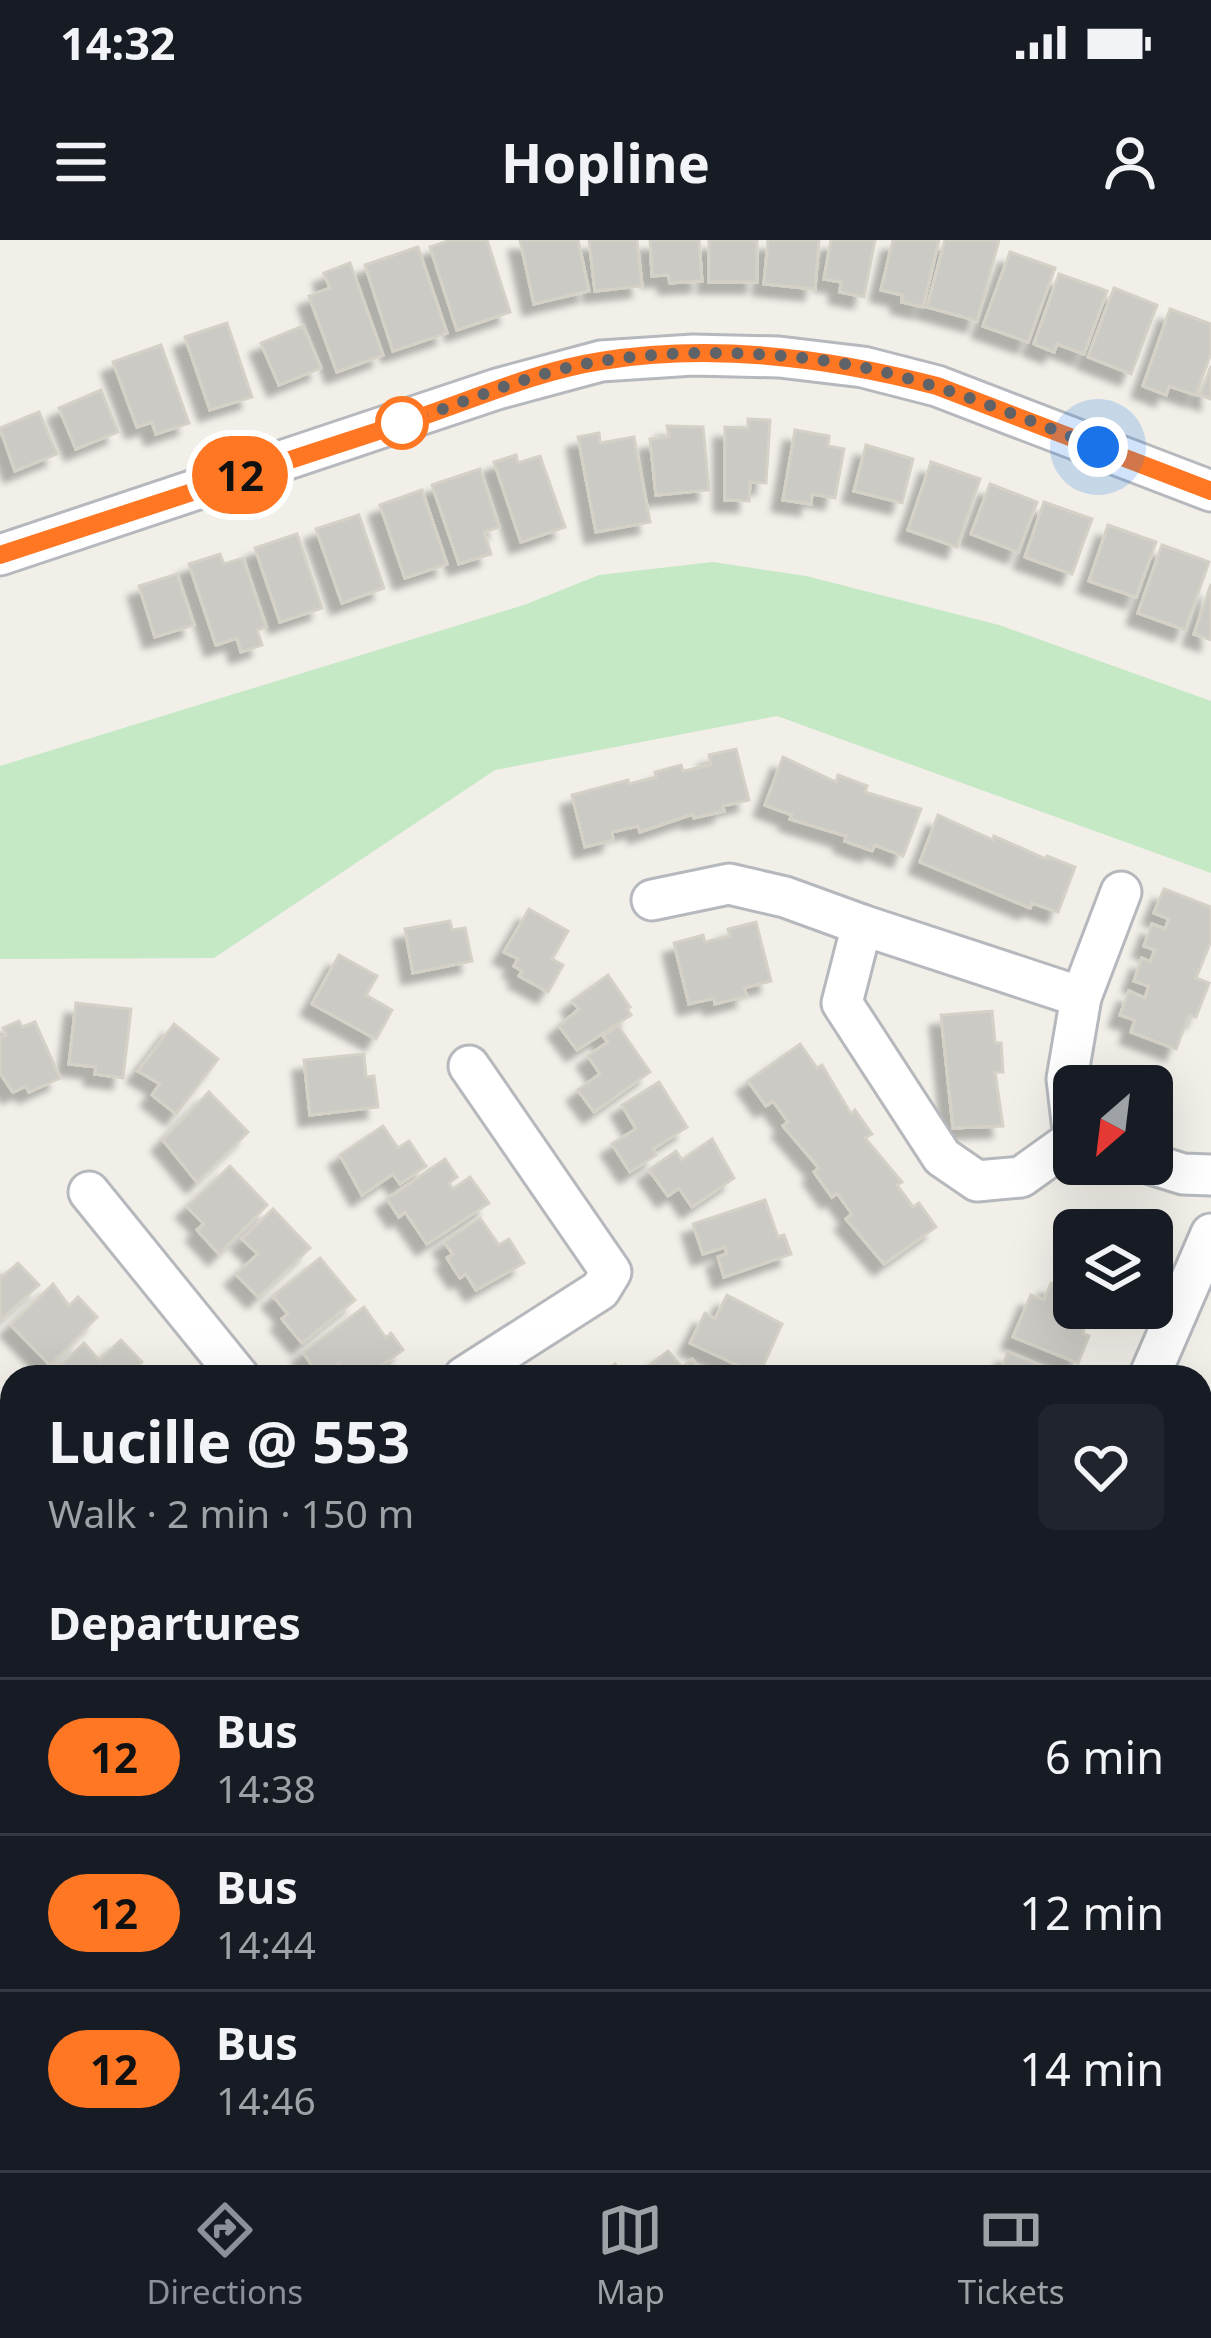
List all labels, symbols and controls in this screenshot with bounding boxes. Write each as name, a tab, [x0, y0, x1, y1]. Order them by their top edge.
text: 14:32	[60, 12, 176, 73]
text: Hopline	[501, 125, 710, 199]
icon: menu	[48, 129, 114, 195]
icon: person	[1097, 129, 1163, 195]
unlabelled marker	[377, 398, 427, 448]
your location	[1068, 417, 1128, 477]
line badge: 12	[186, 436, 294, 514]
text: 12	[216, 446, 264, 503]
north arrow	[1053, 1065, 1173, 1185]
map controls	[1053, 1065, 1173, 1329]
button: layers	[1053, 1209, 1173, 1329]
text: Lucille @ 553	[48, 1402, 410, 1480]
button: heart	[1038, 1404, 1164, 1530]
text: Walk · 2 min · 150 m	[48, 1486, 414, 1539]
text: Departures	[48, 1592, 301, 1653]
text: Bus	[216, 1700, 298, 1761]
text: 6 min	[1045, 1726, 1164, 1787]
text: 12	[90, 1728, 138, 1785]
text: 14:38	[216, 1761, 316, 1814]
text: Bus	[216, 1856, 298, 1917]
text: 12 min	[1019, 1882, 1164, 1943]
text: 12	[90, 1884, 138, 1941]
text: 14:44	[216, 1917, 316, 1970]
text: Bus	[216, 2012, 298, 2073]
text: 14 min	[1019, 2038, 1164, 2099]
text: 12	[90, 2040, 138, 2097]
text: 14:46	[216, 2073, 316, 2126]
tab: Directions	[146, 2197, 303, 2314]
tab: Map	[596, 2197, 665, 2314]
tab: Tickets	[958, 2197, 1064, 2314]

